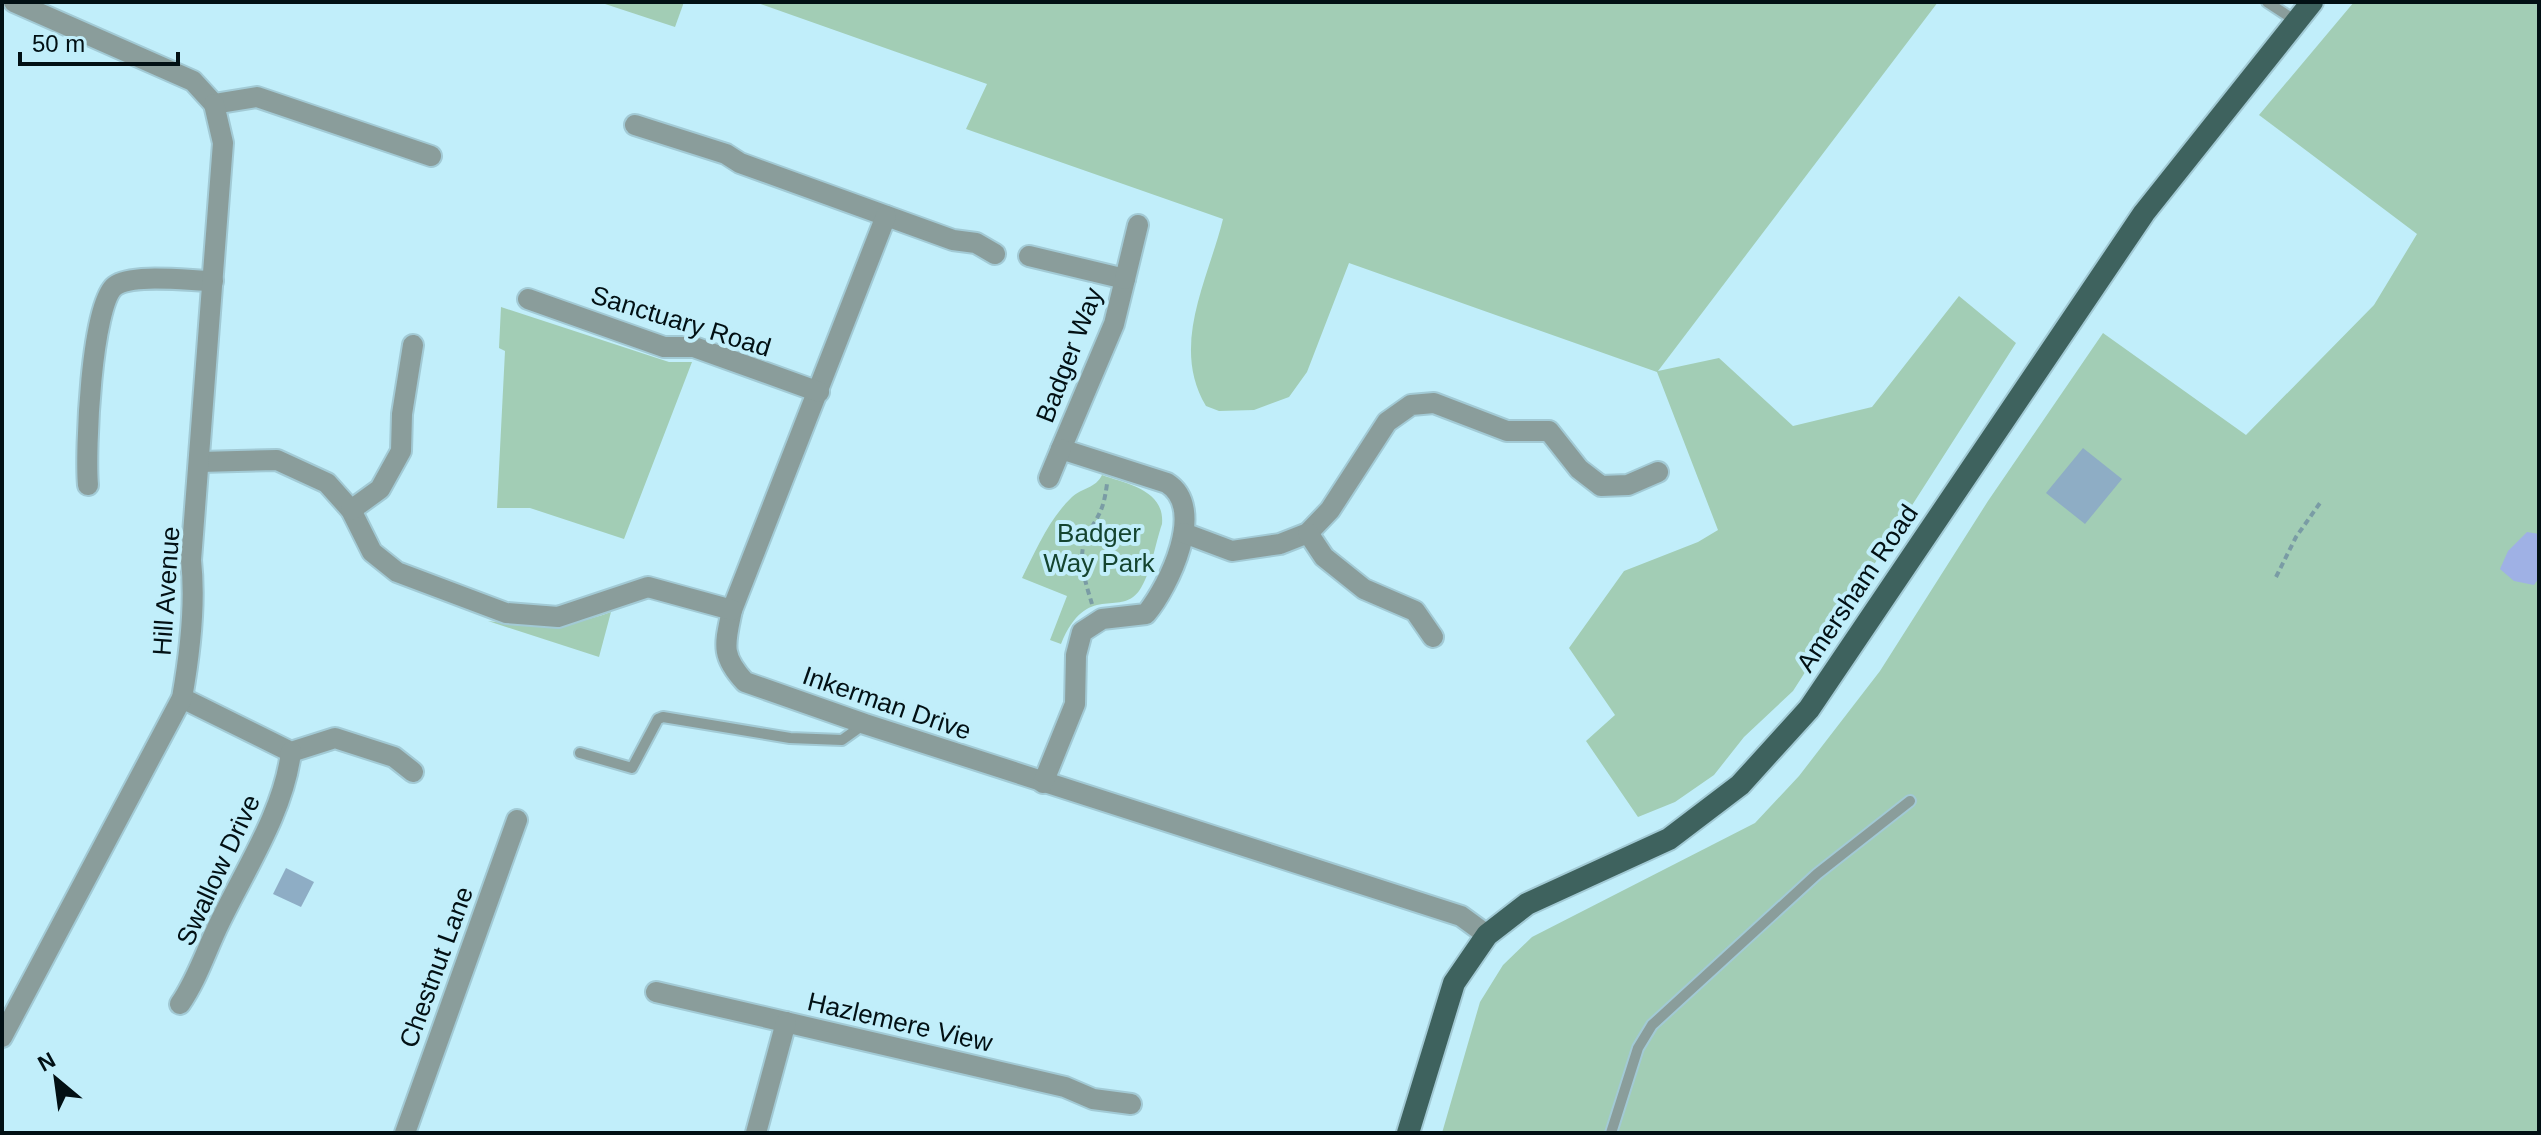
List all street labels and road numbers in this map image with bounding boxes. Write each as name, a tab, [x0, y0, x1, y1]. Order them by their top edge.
street label: Sanctuary Road	[587, 279, 775, 363]
street label: Badger Way	[1030, 283, 1108, 427]
street label: Amersham Road	[1790, 499, 1924, 677]
street label: Hill Avenue	[147, 525, 185, 657]
street label: Inkerman Drive	[799, 660, 975, 746]
street label: Swallow Drive	[170, 790, 266, 950]
street label: Chestnut Lane	[393, 882, 479, 1052]
street label: Hazlemere View	[805, 986, 996, 1058]

